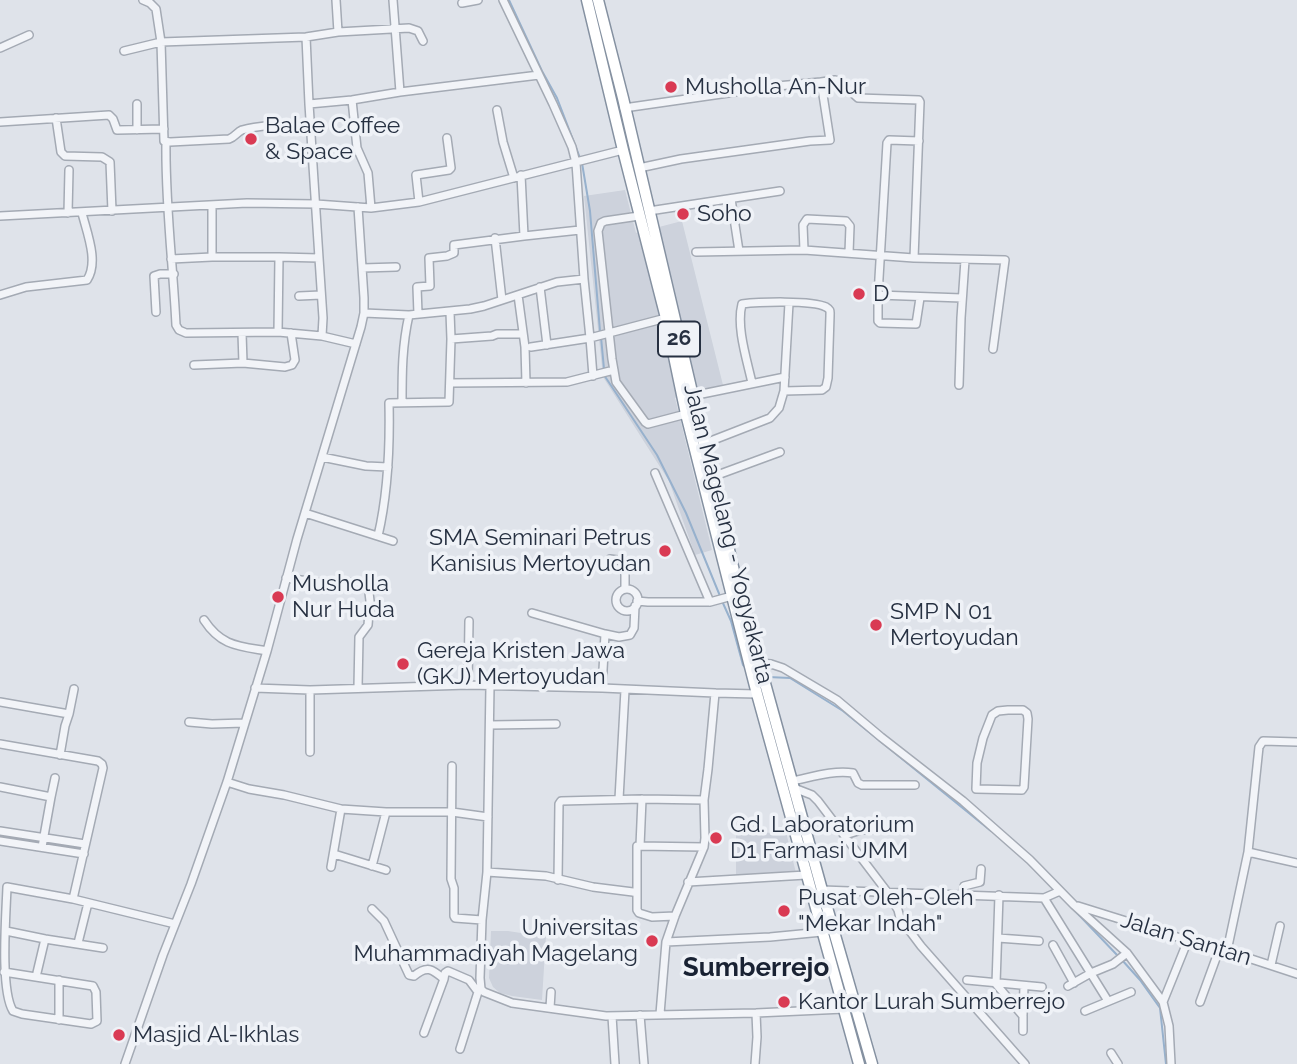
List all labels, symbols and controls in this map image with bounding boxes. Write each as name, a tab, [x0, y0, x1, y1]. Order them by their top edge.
place label: Musholla An-Nur	[685, 73, 866, 101]
marker: Musholla An-Nur	[663, 79, 679, 95]
place label: Balae Coffee & Space	[265, 112, 400, 166]
marker: Balae Coffee & Space	[243, 131, 259, 147]
place label: Soho	[697, 200, 752, 228]
marker: Soho	[675, 206, 691, 222]
place label: D	[873, 280, 889, 308]
marker: D	[851, 286, 867, 302]
road number: 26	[658, 322, 700, 356]
street label: Jalan Magelang - Yogyakarta	[677, 381, 779, 687]
place label: SMA Seminari Petrus Kanisius Mertoyudan	[429, 524, 651, 578]
marker: SMA Seminari Petrus Kanisius Mertoyudan	[657, 543, 673, 559]
place label: Musholla Nur Huda	[292, 570, 395, 624]
marker: Musholla Nur Huda	[270, 589, 286, 605]
place label: SMP N 01 Mertoyudan	[890, 598, 1019, 652]
marker: SMP N 01 Mertoyudan	[868, 617, 884, 633]
place label: Gereja Kristen Jawa (GKJ) Mertoyudan	[417, 637, 625, 691]
marker: Gereja Kristen Jawa (GKJ) Mertoyudan	[395, 656, 411, 672]
place label: Gd. Laboratorium D1 Farmasi UMM	[730, 811, 914, 865]
marker: Gd. Laboratorium D1 Farmasi UMM	[708, 830, 724, 846]
place label: Pusat Oleh-Oleh "Mekar Indah"	[798, 884, 974, 938]
marker: Pusat Oleh-Oleh "Mekar Indah"	[776, 903, 792, 919]
street label: Jalan Santan	[1117, 906, 1255, 972]
place label: Universitas Muhammadiyah Magelang	[353, 914, 638, 968]
marker: Universitas Muhammadiyah Magelang	[644, 933, 660, 949]
district label: Sumberrejo	[683, 952, 829, 984]
place label: Kantor Lurah Sumberrejo	[798, 988, 1065, 1016]
marker: Kantor Lurah Sumberrejo	[776, 994, 792, 1010]
place label: Masjid Al-Ikhlas	[133, 1021, 299, 1049]
marker: Masjid Al-Ikhlas	[111, 1027, 127, 1043]

